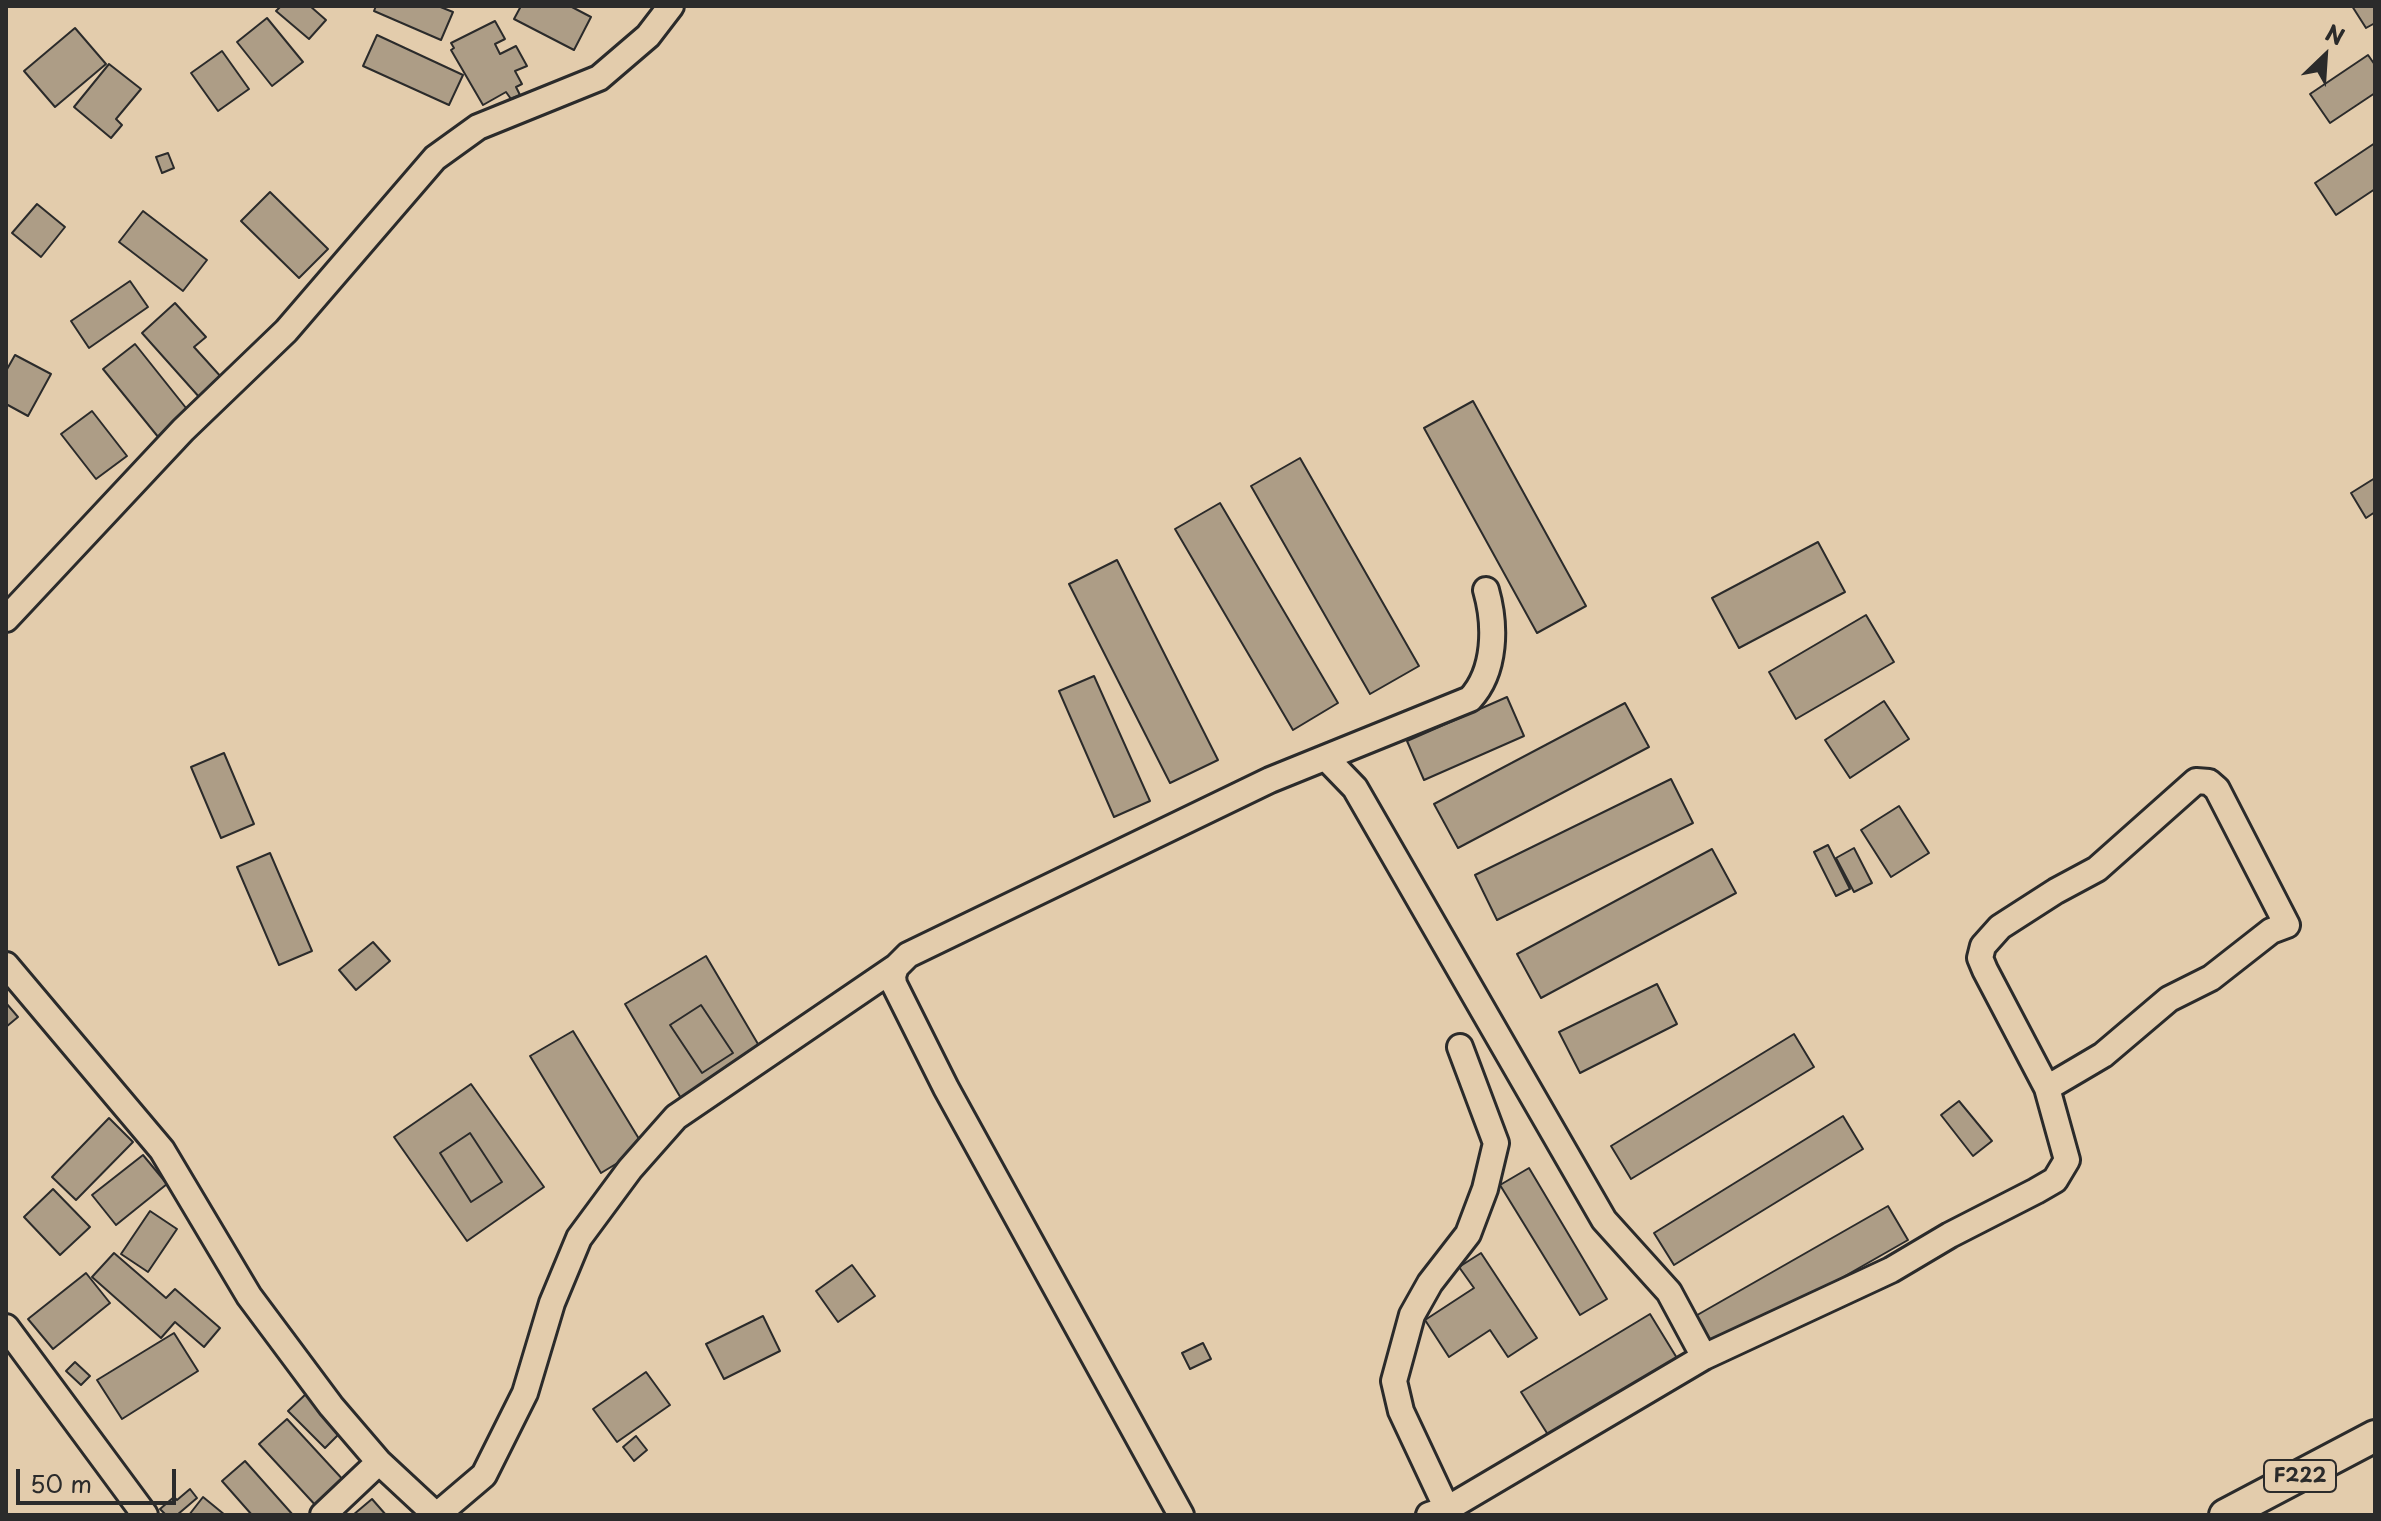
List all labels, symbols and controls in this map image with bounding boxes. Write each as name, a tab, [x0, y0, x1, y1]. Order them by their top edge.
text: N	[2320, 15, 2350, 52]
north arrow	[2285, 16, 2365, 96]
scale bar	[20, 1453, 180, 1503]
road number: F222	[2264, 1460, 2336, 1492]
text: 50 m	[30, 1465, 92, 1501]

